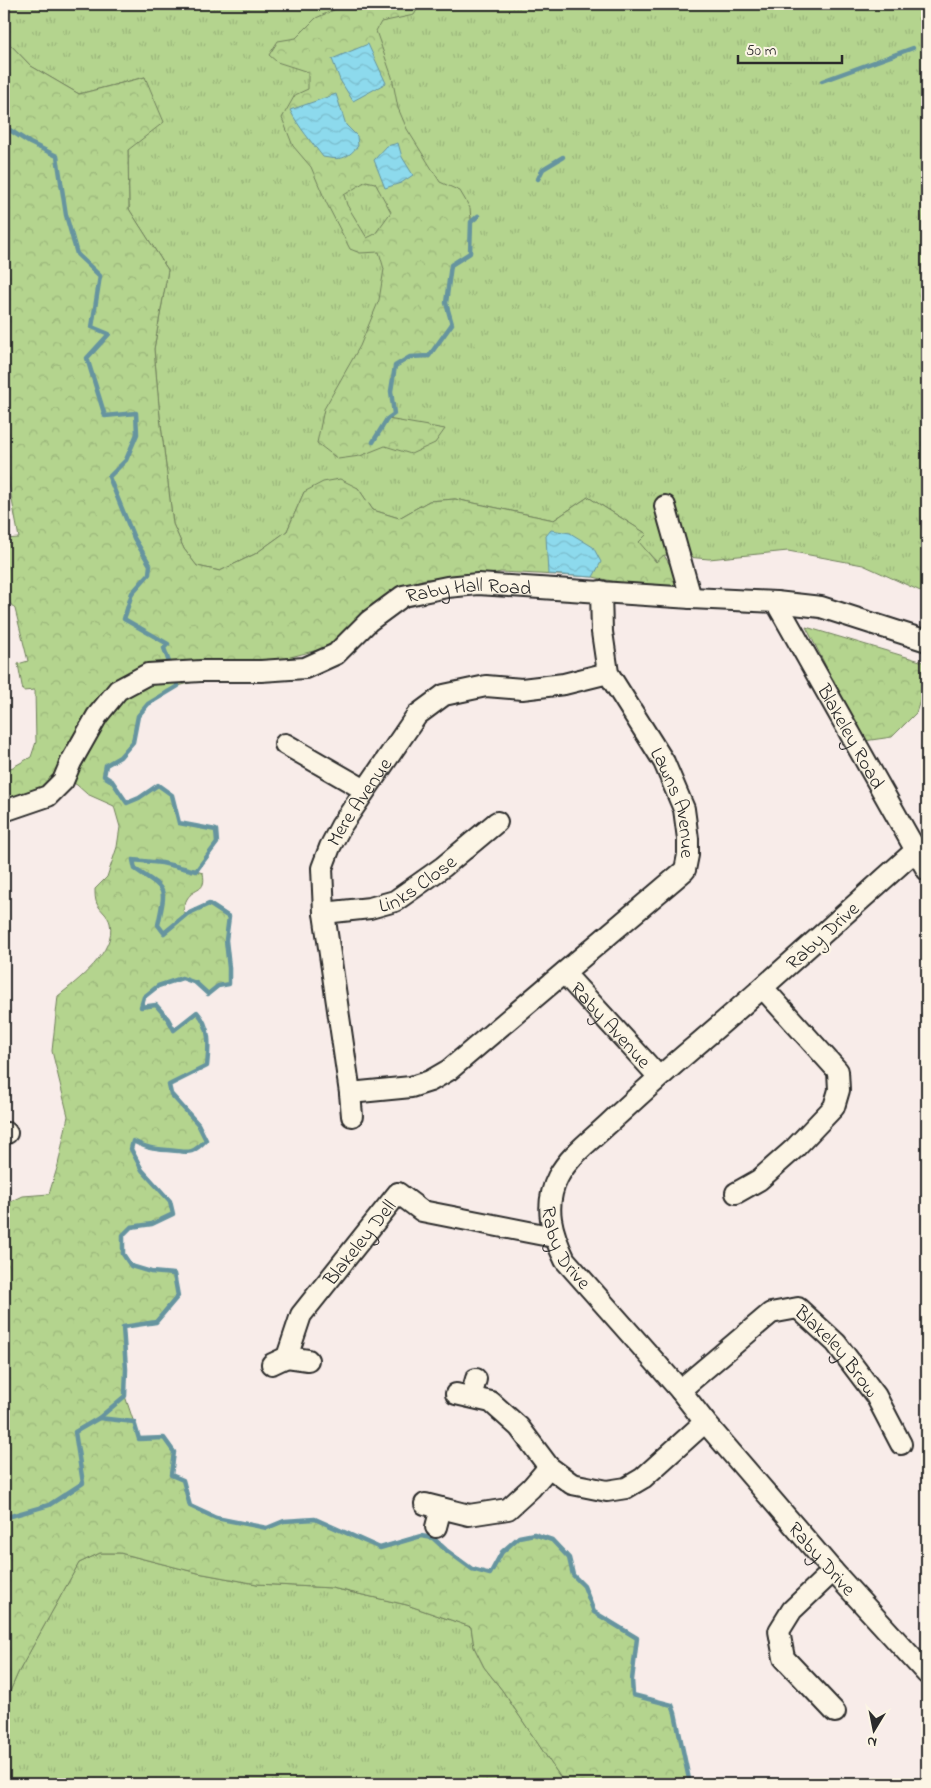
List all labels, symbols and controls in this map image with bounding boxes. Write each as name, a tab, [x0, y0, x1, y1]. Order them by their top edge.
scale bar	[738, 32, 842, 64]
text: 50 m	[746, 40, 777, 62]
street label: Raby Hall Road	[404, 572, 532, 612]
street label: Blakeley Road	[808, 679, 891, 795]
street label: Lawns Avenue	[641, 742, 700, 858]
street label: Mere Avenue	[321, 753, 401, 852]
street label: Links Close	[376, 849, 464, 922]
street label: Raby Drive	[780, 896, 867, 978]
street label: Raby Avenue	[562, 977, 657, 1076]
street label: Blakeley Dell	[317, 1194, 404, 1294]
street label: Raby Drive	[533, 1206, 597, 1297]
street label: Blakeley Brow	[786, 1299, 884, 1405]
street label: Raby Drive	[780, 1516, 861, 1604]
north arrow	[848, 1706, 898, 1756]
text: N	[866, 1730, 878, 1752]

